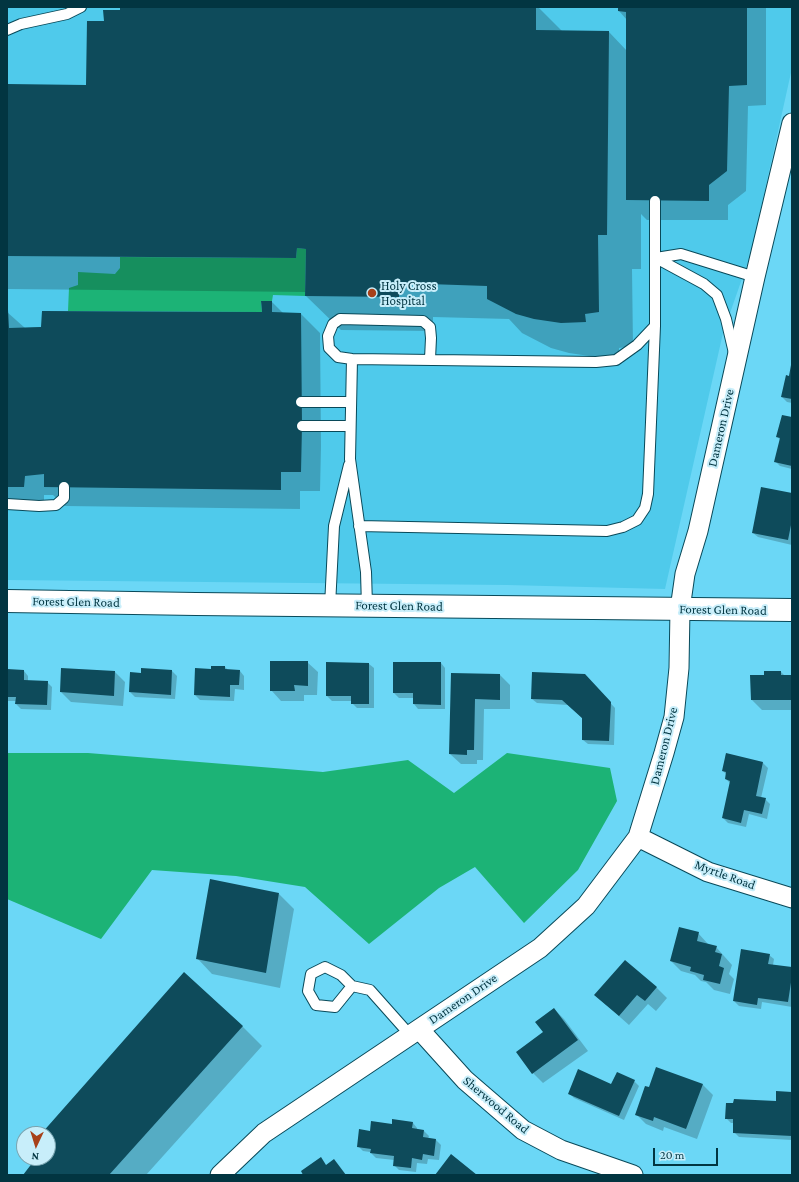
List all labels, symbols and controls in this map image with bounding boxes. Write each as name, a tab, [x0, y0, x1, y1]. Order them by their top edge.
place label: Holy Cross Hospital	[381, 278, 436, 309]
marker: Holy Cross Hospital	[366, 287, 378, 299]
street label: Dameron Drive	[704, 388, 738, 468]
street label: Forest Glen Road	[32, 593, 120, 611]
street label: Forest Glen Road	[355, 597, 443, 615]
street label: Forest Glen Road	[679, 601, 767, 619]
street label: Dameron Drive	[647, 706, 681, 786]
street label: Myrtle Road	[692, 857, 758, 893]
street label: Dameron Drive	[426, 970, 500, 1028]
street label: Sherwood Road	[460, 1073, 532, 1137]
north arrow	[16, 1126, 56, 1166]
scale bar	[655, 1140, 720, 1166]
text: 20 m	[660, 1148, 684, 1162]
text: N	[31, 1151, 39, 1163]

